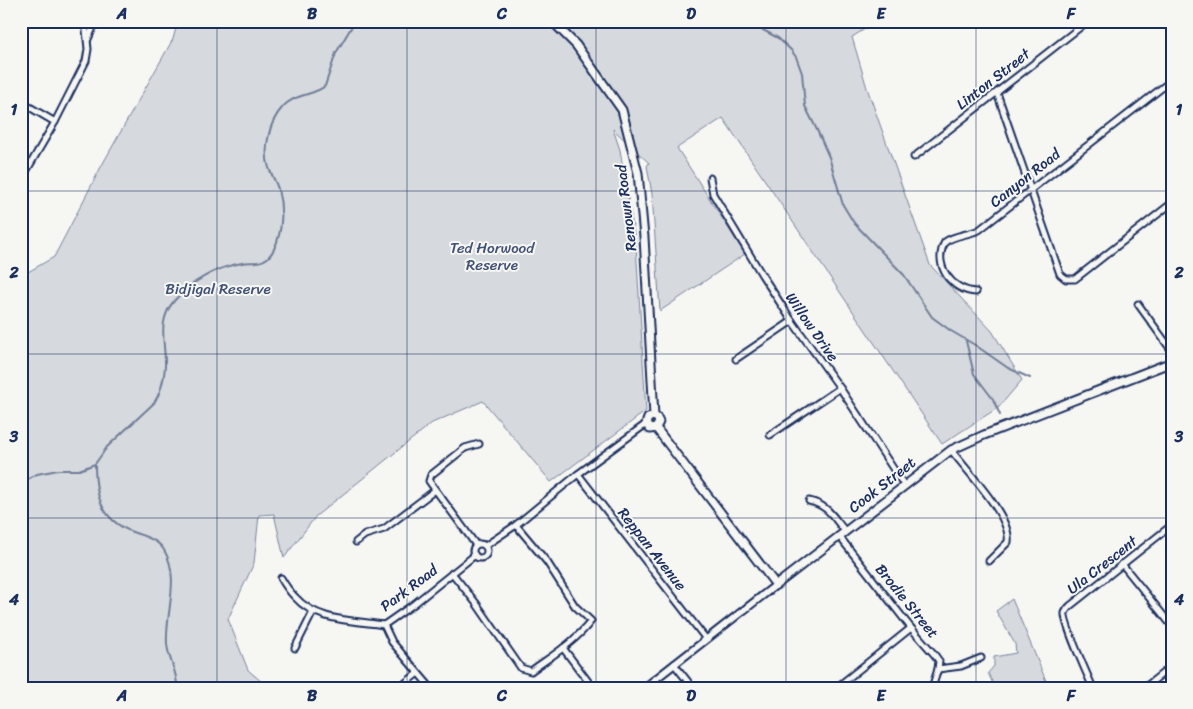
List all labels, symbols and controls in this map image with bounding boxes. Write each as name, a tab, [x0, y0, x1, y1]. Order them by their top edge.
text: A	[116, 0, 127, 28]
text: B	[307, 0, 318, 28]
text: C	[496, 0, 508, 28]
text: D	[686, 0, 696, 28]
text: E	[877, 0, 887, 28]
text: F	[1066, 0, 1077, 28]
street label: Linton Street	[950, 41, 1037, 116]
text: 1	[11, 95, 18, 124]
text: 1	[1176, 95, 1183, 124]
street label: Canyon Road	[984, 141, 1067, 214]
street label: Renown Road	[608, 162, 644, 253]
park label: Ted Horwood Reserve	[450, 235, 535, 278]
text: 2	[8, 258, 19, 287]
text: 2	[1173, 258, 1184, 287]
park label: Bidjigal Reserve	[165, 276, 271, 302]
street label: Willow Drive	[778, 287, 846, 367]
text: 3	[9, 422, 19, 451]
text: 3	[1174, 422, 1184, 451]
street label: Cook Street	[842, 450, 922, 520]
street label: Reppan Avenue	[611, 502, 693, 597]
street label: Ula Crescent	[1061, 528, 1144, 601]
street label: Park Road	[374, 557, 444, 618]
street label: Brodie Street	[869, 558, 946, 644]
text: 4	[8, 585, 19, 614]
text: 4	[1173, 585, 1184, 614]
text: A	[116, 681, 127, 709]
text: B	[307, 681, 318, 709]
text: C	[496, 681, 508, 709]
text: D	[686, 681, 696, 709]
text: E	[877, 681, 887, 709]
text: F	[1066, 681, 1077, 709]

